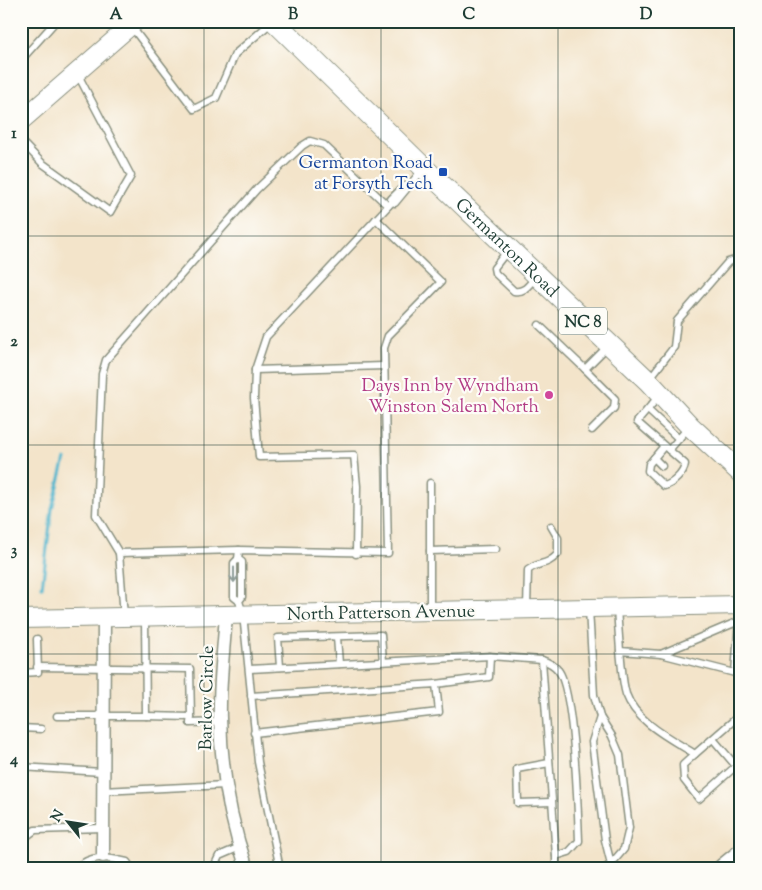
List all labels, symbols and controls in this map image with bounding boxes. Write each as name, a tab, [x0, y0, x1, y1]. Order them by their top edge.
text: A	[110, 4, 123, 27]
text: B	[288, 4, 298, 27]
text: C	[463, 4, 476, 27]
text: D	[640, 4, 653, 27]
text: 1	[11, 123, 17, 146]
place label: Germanton Road at Forsyth Tech	[299, 151, 433, 198]
marker: Germanton Road at Forsyth Tech	[437, 166, 449, 178]
street label: Germanton Road	[448, 193, 564, 304]
road number: NC 8	[559, 308, 607, 334]
text: 2	[10, 331, 18, 354]
place label: Days Inn by Wyndham Winston Salem North	[361, 374, 539, 421]
marker: Days Inn by Wyndham Winston Salem North	[543, 389, 555, 401]
text: 3	[11, 540, 18, 563]
one-way arrow	[229, 566, 239, 583]
street label: North Patterson Avenue	[287, 599, 475, 629]
street label: Barlow Circle	[194, 645, 222, 751]
text: 4	[9, 749, 18, 772]
north arrow	[42, 798, 92, 848]
text: N	[47, 807, 70, 826]

